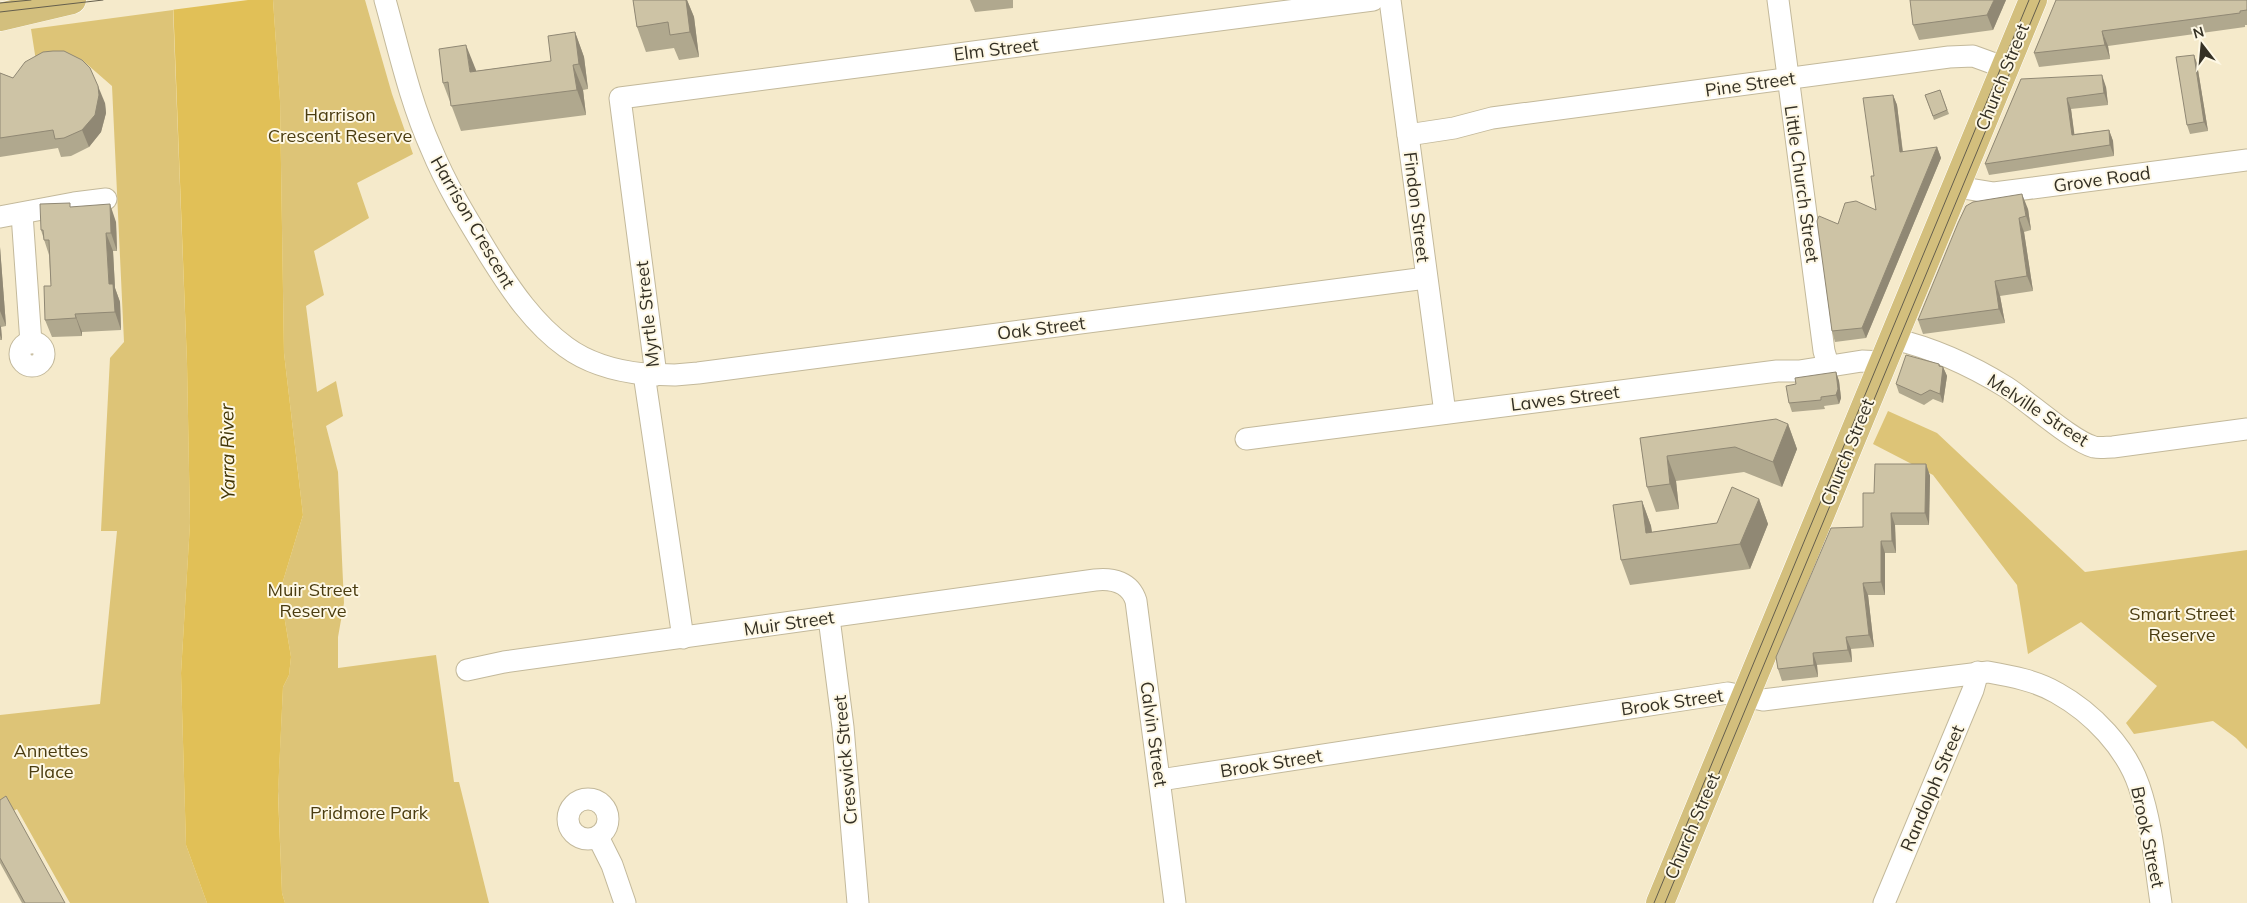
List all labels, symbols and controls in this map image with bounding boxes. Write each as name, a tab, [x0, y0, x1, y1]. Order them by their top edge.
street label: Church Street	[1970, 20, 2034, 134]
north arrow	[2177, 20, 2227, 70]
text: N	[2191, 22, 2206, 43]
street label: Elm Street	[952, 32, 1040, 66]
street label: Pine Street	[1703, 66, 1797, 102]
park label: Harrison Crescent Reserve	[268, 103, 412, 147]
street label: Little Church Street	[1780, 104, 1824, 264]
street label: Findon Street	[1399, 150, 1435, 264]
street label: Harrison Crescent	[426, 152, 520, 292]
street label: Grove Road	[2052, 161, 2152, 197]
street label: Myrtle Street	[630, 260, 664, 368]
street label: Oak Street	[996, 311, 1086, 345]
street label: Melville Street	[1983, 369, 2093, 451]
street label: Lawes Street	[1509, 380, 1621, 416]
street label: Church Street	[1815, 395, 1879, 509]
water label: Yarra River	[214, 403, 240, 500]
park label: Muir Street Reserve	[267, 578, 359, 622]
park label: Smart Street Reserve	[2129, 602, 2235, 646]
street label: Muir Street	[742, 605, 836, 641]
street label: Calvin Street	[1135, 680, 1173, 788]
street label: Brook Street	[1619, 683, 1725, 721]
street label: Creswick Street	[828, 694, 862, 826]
street label: Randolph Street	[1895, 721, 1969, 855]
park label: Annettes Place	[13, 739, 89, 783]
street label: Brook Street	[1218, 744, 1324, 782]
street label: Church Street	[1659, 769, 1725, 883]
street label: Brook Street	[2126, 784, 2170, 890]
park label: Pridmore Park	[310, 801, 429, 824]

